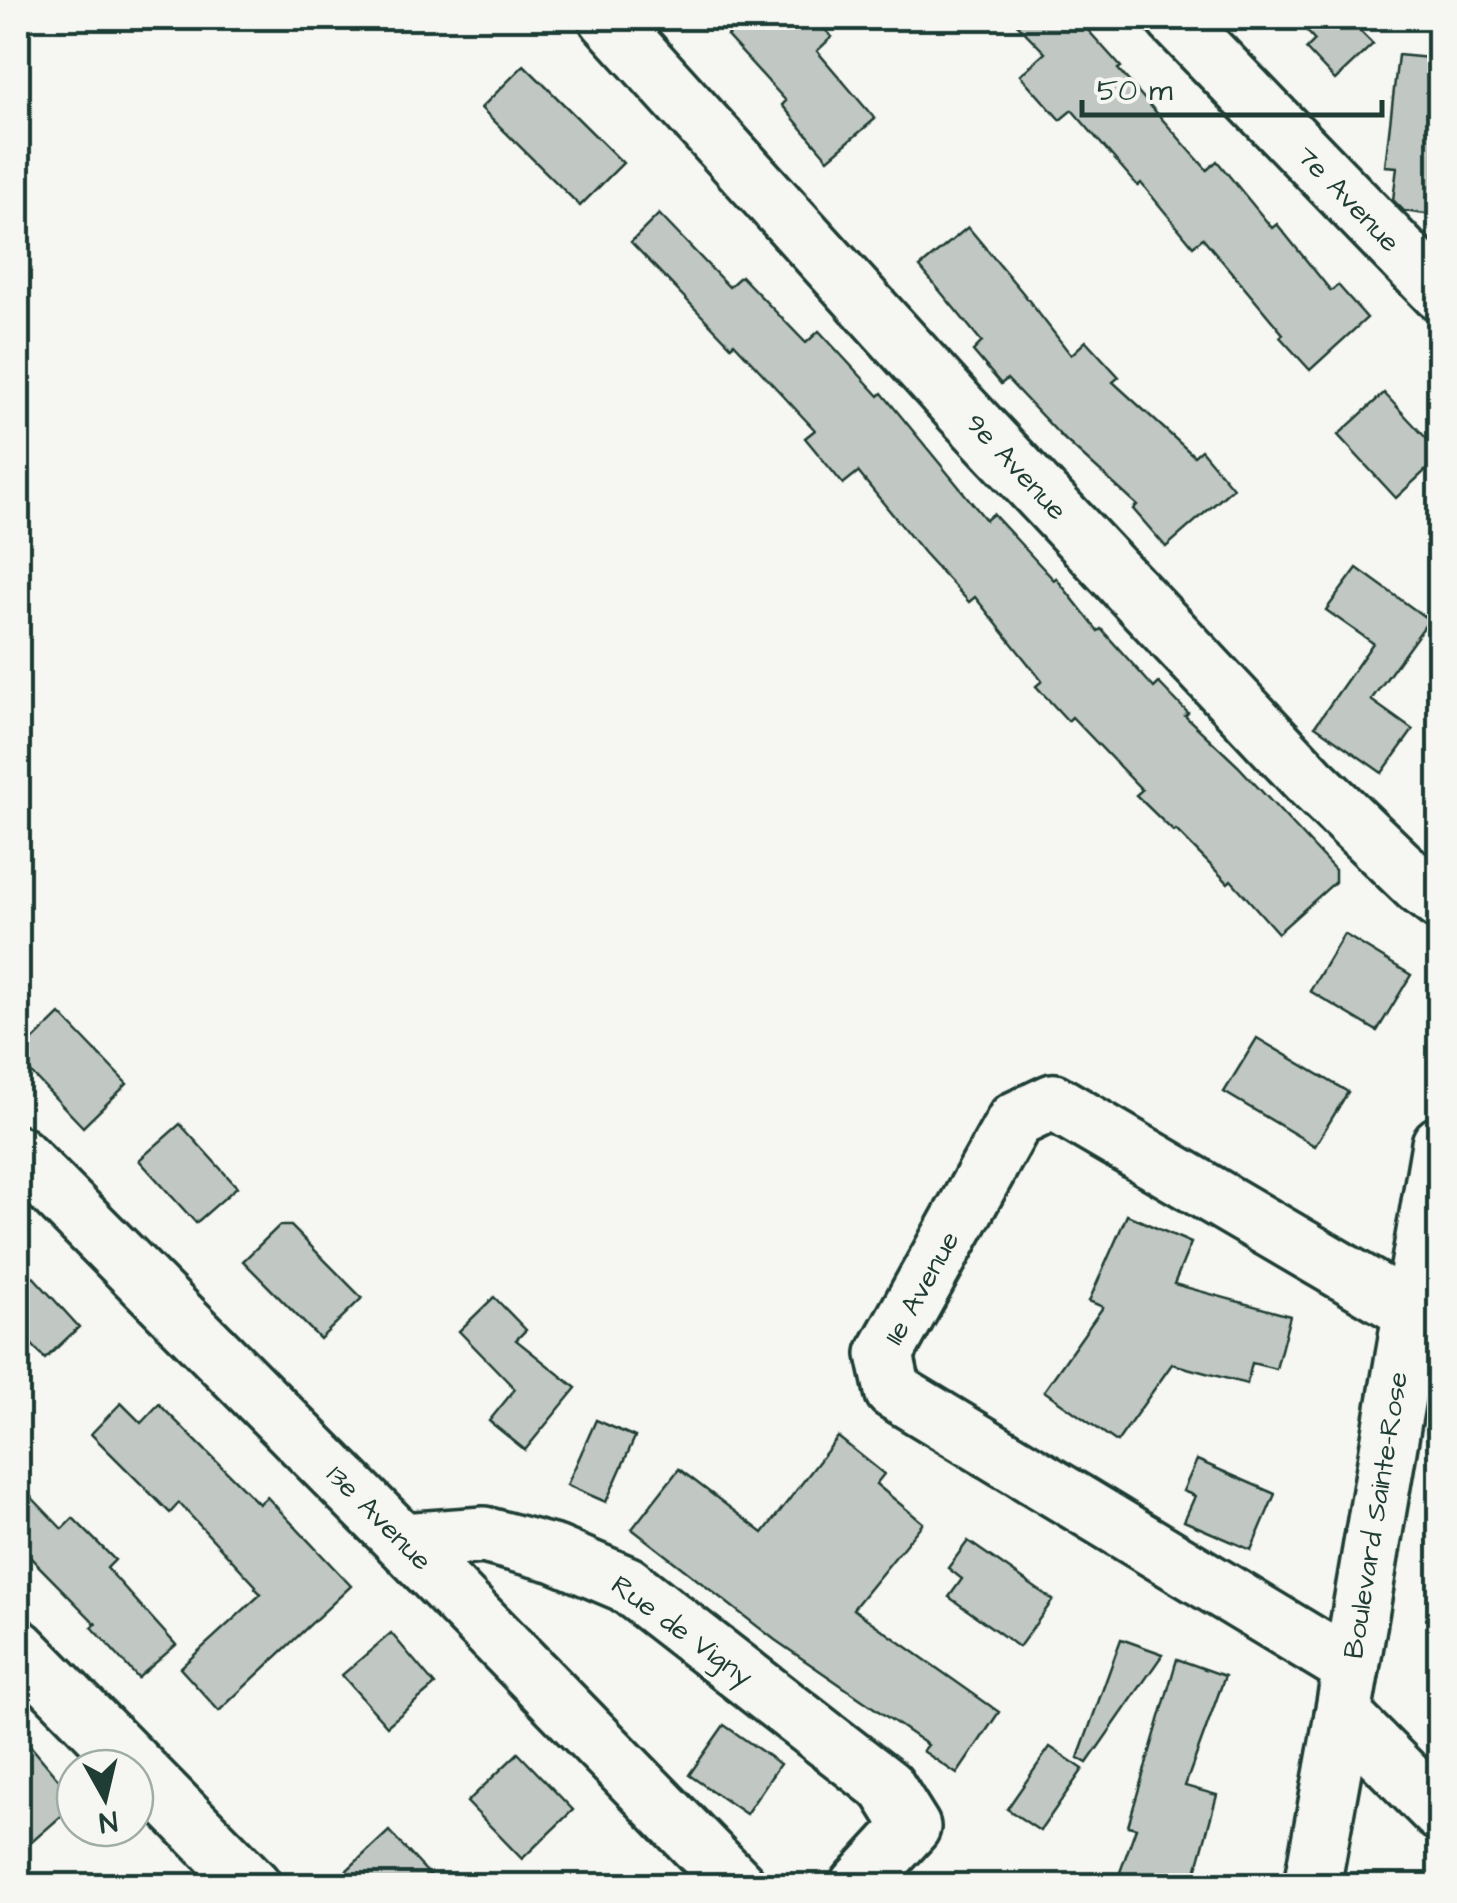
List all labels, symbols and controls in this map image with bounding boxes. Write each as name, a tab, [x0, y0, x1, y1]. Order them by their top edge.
scale bar	[1082, 55, 1382, 117]
text: 50 m	[1097, 70, 1173, 112]
street label: 7e Avenue	[1287, 137, 1409, 261]
street label: 9e Avenue	[956, 405, 1076, 529]
street label: 11e Avenue	[875, 1224, 969, 1352]
street label: Boulevard Sainte-Rose	[1334, 1369, 1418, 1661]
street label: 13e Avenue	[317, 1456, 441, 1580]
street label: Rue de Vigny	[602, 1566, 761, 1697]
north arrow	[55, 1748, 155, 1848]
text: N	[96, 1801, 120, 1842]

